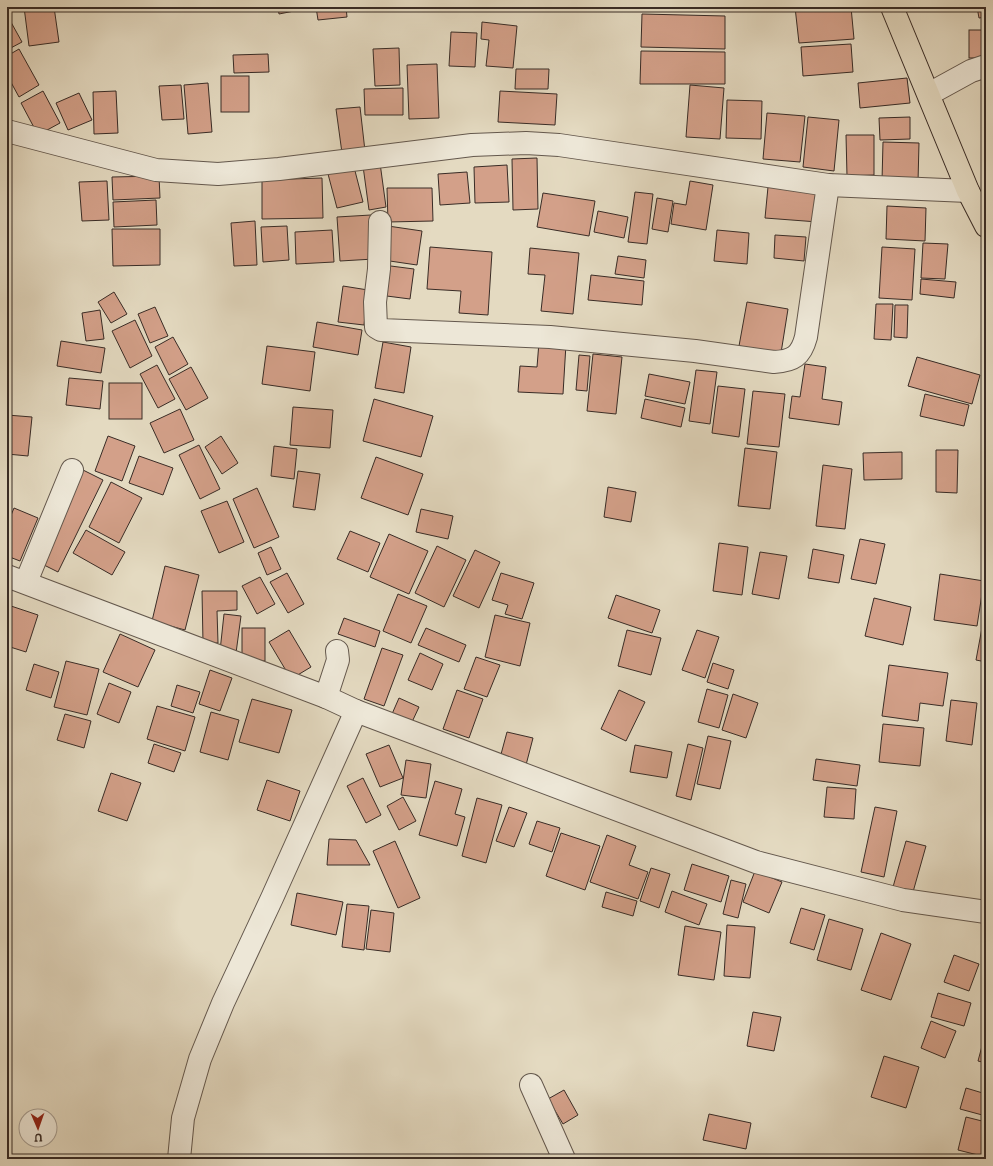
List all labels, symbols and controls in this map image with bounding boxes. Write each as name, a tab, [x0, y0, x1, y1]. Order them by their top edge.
north arrow	[18, 1108, 58, 1148]
text: U	[33, 1130, 43, 1144]

